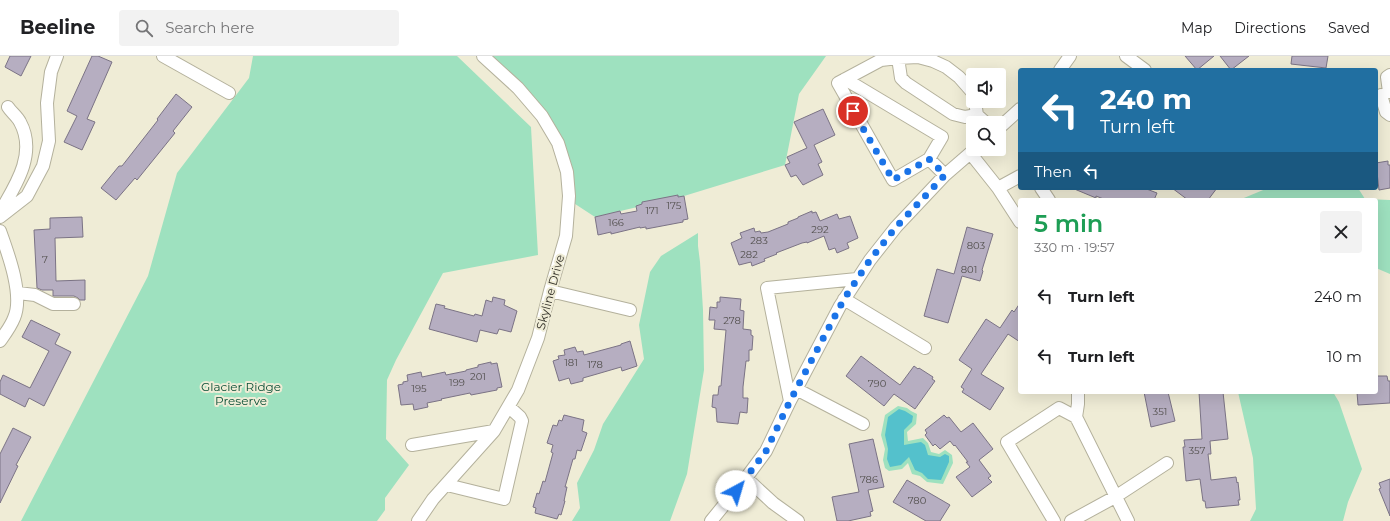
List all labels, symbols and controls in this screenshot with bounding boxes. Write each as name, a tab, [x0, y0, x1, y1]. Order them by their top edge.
search box	[119, 10, 399, 46]
text: Beeline	[20, 16, 95, 39]
icon: search	[133, 17, 155, 39]
text: Search here	[165, 18, 254, 37]
text: Map	[1181, 19, 1212, 37]
text: Directions	[1234, 19, 1306, 37]
text: Saved	[1328, 19, 1370, 37]
map controls	[966, 68, 1006, 156]
button: sound	[966, 68, 1006, 108]
text: 240 m	[1100, 82, 1192, 116]
icon: left	[1034, 84, 1086, 136]
pin	[836, 94, 870, 128]
icon: arrive	[842, 100, 864, 122]
button: search	[966, 116, 1006, 156]
text: Turn left	[1100, 116, 1175, 138]
icon: left	[1080, 160, 1102, 182]
text: Then	[1034, 162, 1072, 181]
house number: 175	[667, 199, 682, 212]
house number: 171	[645, 204, 659, 217]
text: 5 min	[1034, 209, 1103, 238]
button: close	[1320, 211, 1362, 253]
house number: 166	[608, 216, 624, 229]
house number: 292	[811, 223, 829, 236]
house number: 283	[750, 234, 768, 247]
house number: 803	[967, 239, 986, 252]
text: 330 m · 19:57	[1034, 239, 1115, 255]
house number: 282	[740, 248, 758, 261]
house number: 7	[42, 253, 48, 266]
street label: Skyline Drive	[533, 253, 567, 331]
house number: 801	[961, 263, 977, 276]
icon: left	[1034, 285, 1056, 307]
text: Turn left	[1068, 287, 1135, 306]
text: 240 m	[1314, 287, 1362, 306]
house number: 278	[723, 314, 741, 327]
icon: left	[1034, 345, 1056, 367]
text: Turn left	[1068, 347, 1135, 366]
text: 10 m	[1327, 347, 1362, 366]
house number: 181	[564, 356, 578, 369]
house number: 178	[587, 358, 603, 371]
house number: 201	[470, 370, 486, 383]
house number: 199	[449, 376, 465, 389]
house number: 790	[868, 377, 887, 390]
park label: Glacier Ridge Preserve	[201, 379, 281, 408]
house number: 195	[411, 382, 427, 395]
house number: 351	[1153, 405, 1167, 418]
house number: 357	[1189, 444, 1206, 457]
position arrow	[715, 470, 757, 512]
house number: 786	[860, 473, 878, 486]
house number: 780	[908, 494, 927, 507]

